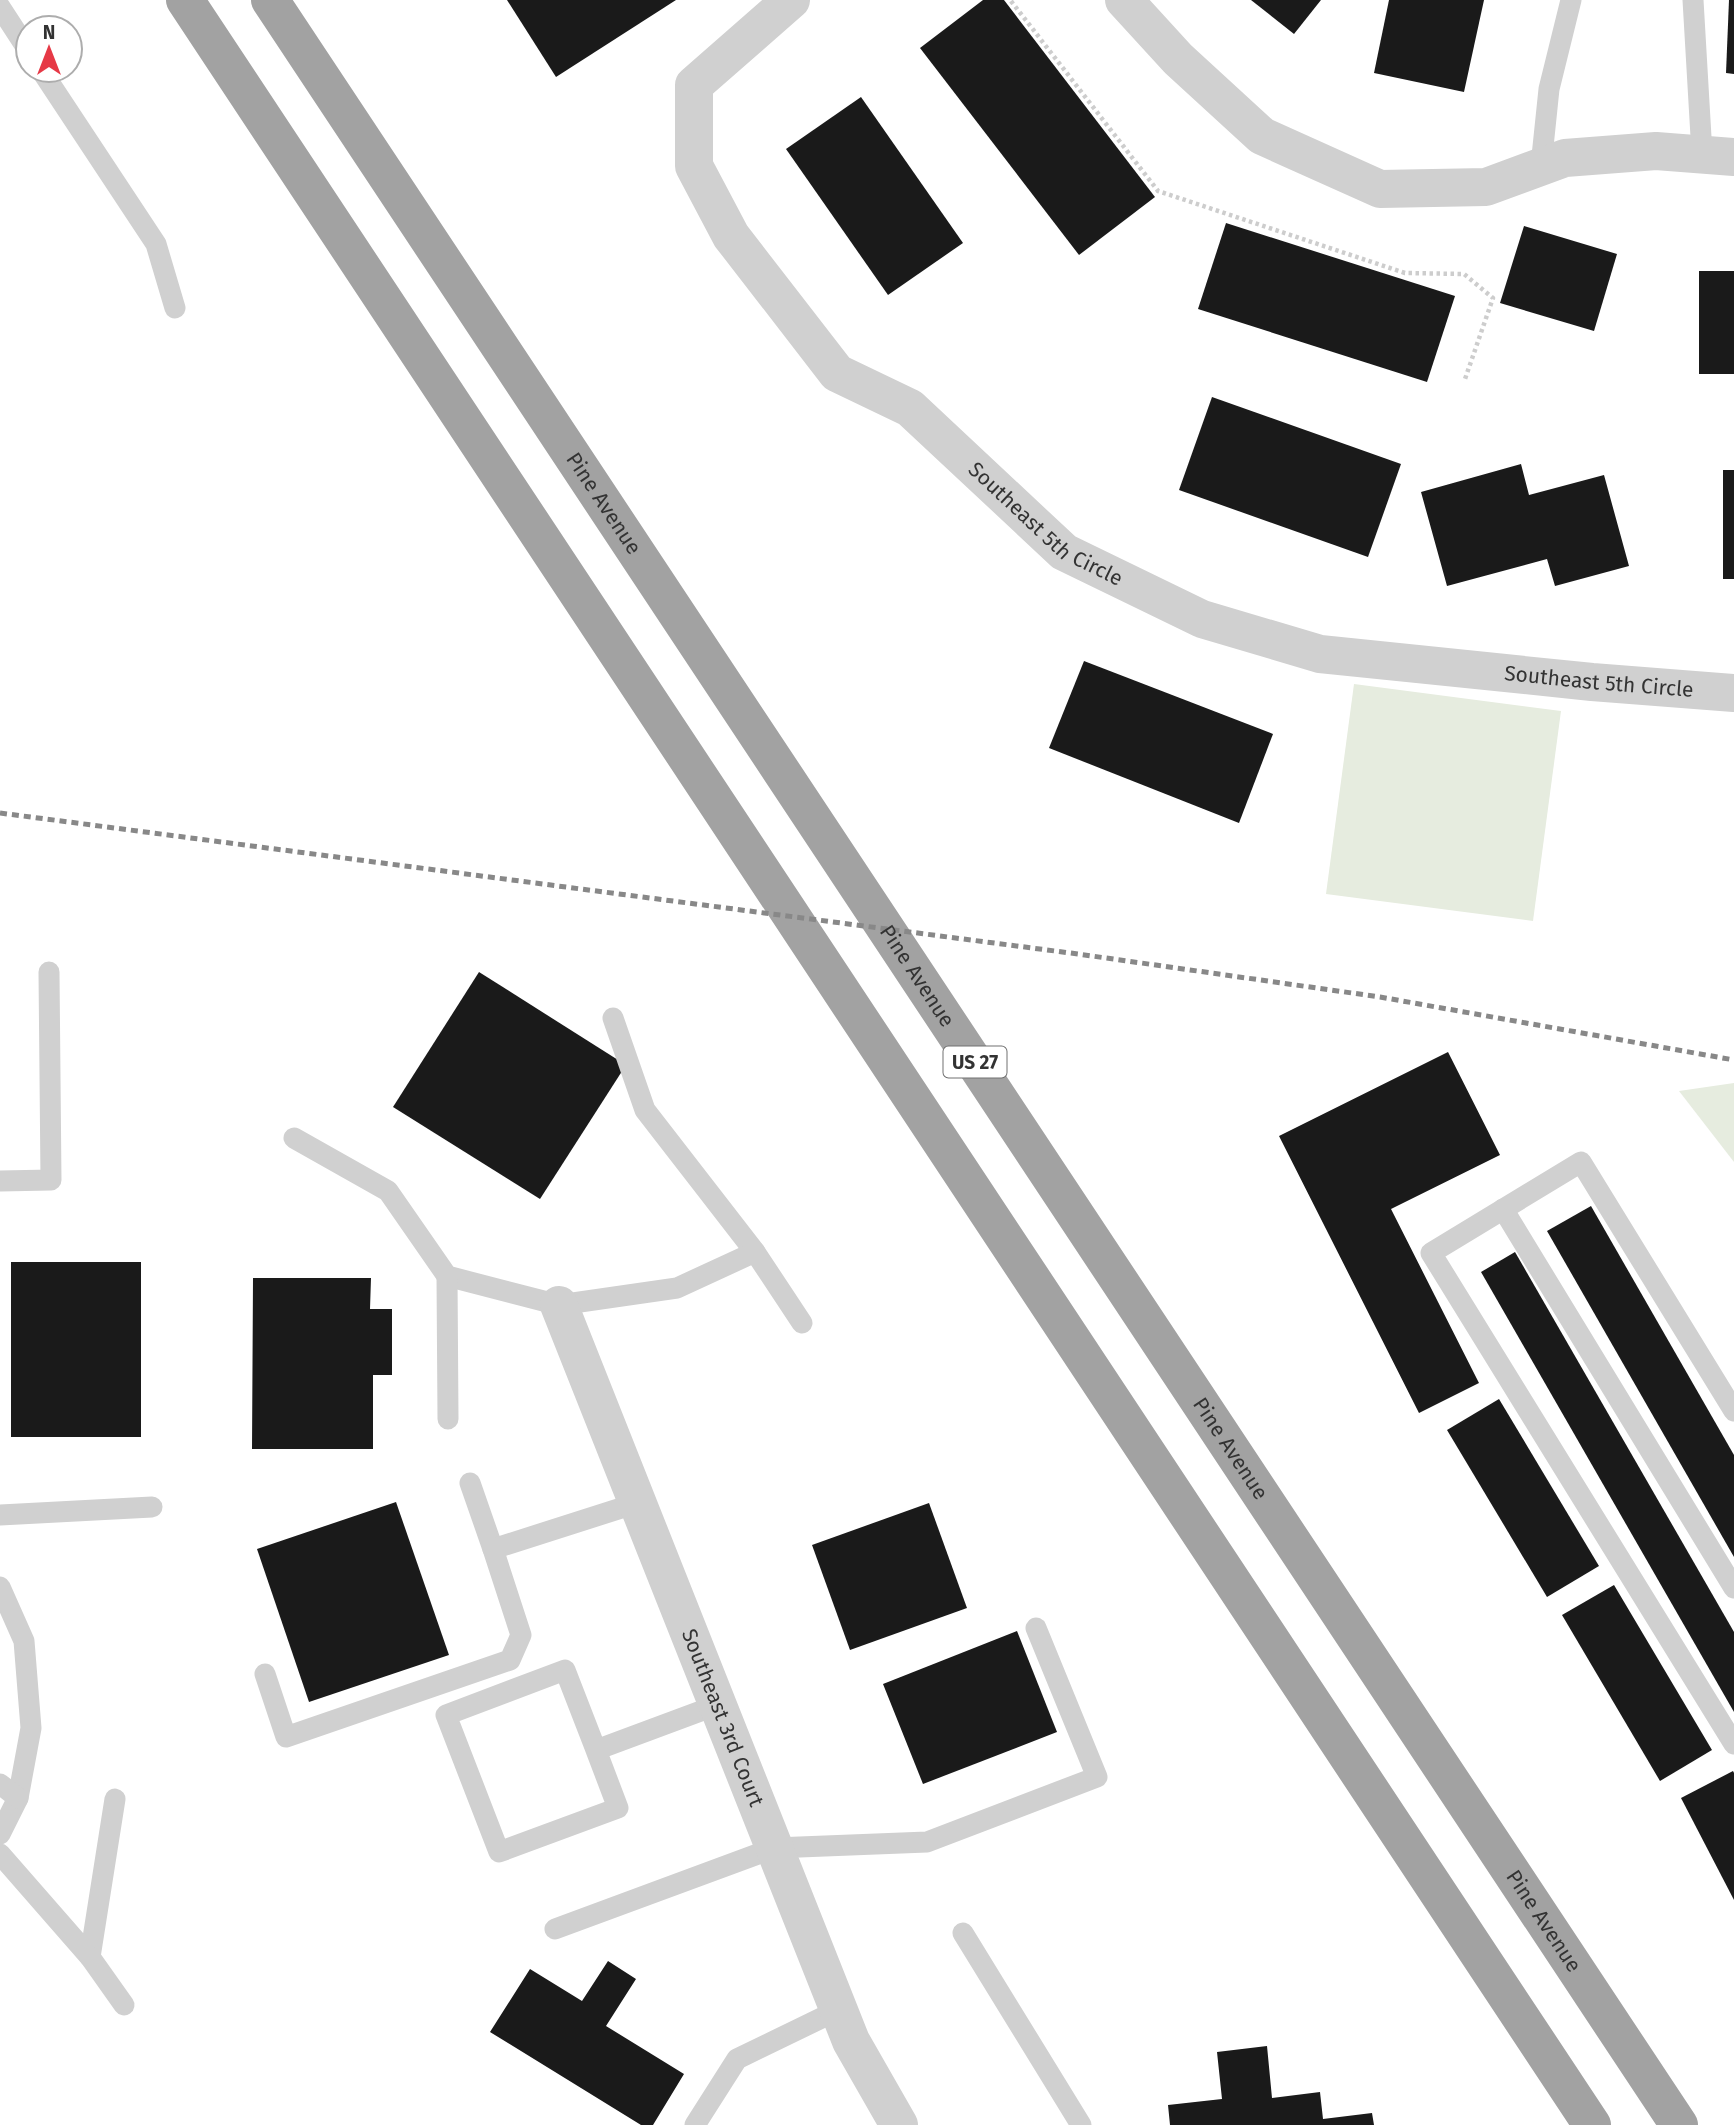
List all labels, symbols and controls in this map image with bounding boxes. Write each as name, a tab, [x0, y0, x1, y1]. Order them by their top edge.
north arrow	[14, 14, 84, 84]
text: N	[43, 21, 55, 44]
street label: Pine Avenue	[561, 447, 647, 559]
street label: Southeast 5th Circle	[963, 456, 1127, 592]
street label: Southeast 5th Circle	[1503, 660, 1695, 703]
street label: Pine Avenue	[874, 920, 960, 1032]
road number: US 27	[944, 1046, 1006, 1078]
street label: Pine Avenue	[1187, 1392, 1274, 1505]
street label: Southeast 3rd Court	[676, 1625, 770, 1811]
street label: Pine Avenue	[1501, 1865, 1587, 1977]

